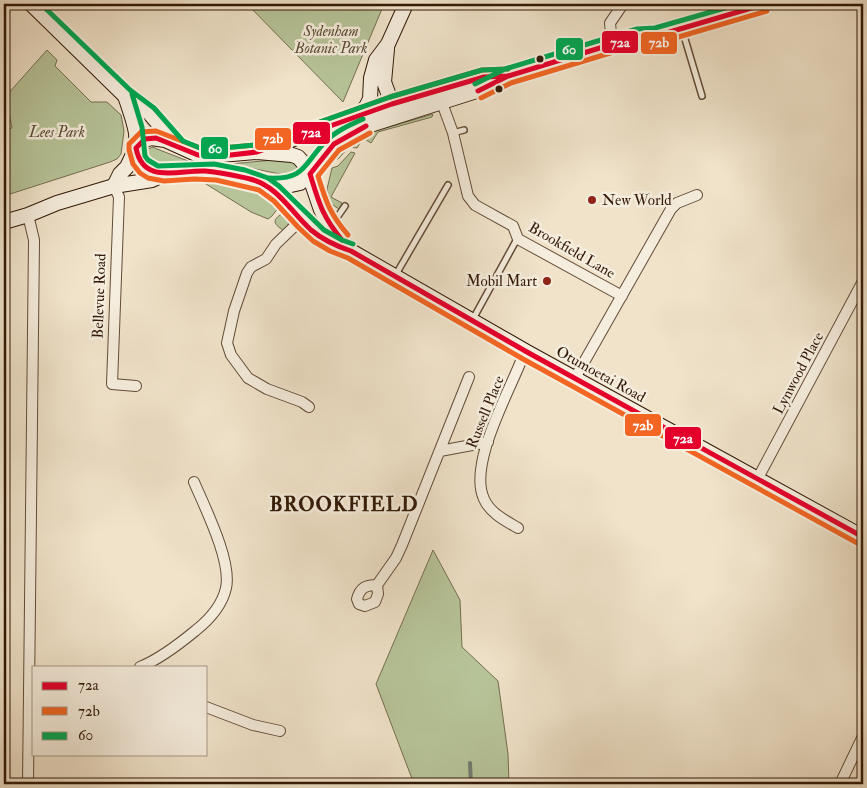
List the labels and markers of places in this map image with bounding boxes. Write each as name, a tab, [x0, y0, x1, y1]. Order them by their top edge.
unlabelled marker	[535, 54, 545, 64]
unlabelled marker	[494, 84, 504, 94]
place label: New World	[602, 191, 672, 210]
marker: New World	[586, 194, 598, 206]
place label: Mobil Mart	[466, 272, 537, 291]
marker: Mobil Mart	[541, 275, 553, 287]

